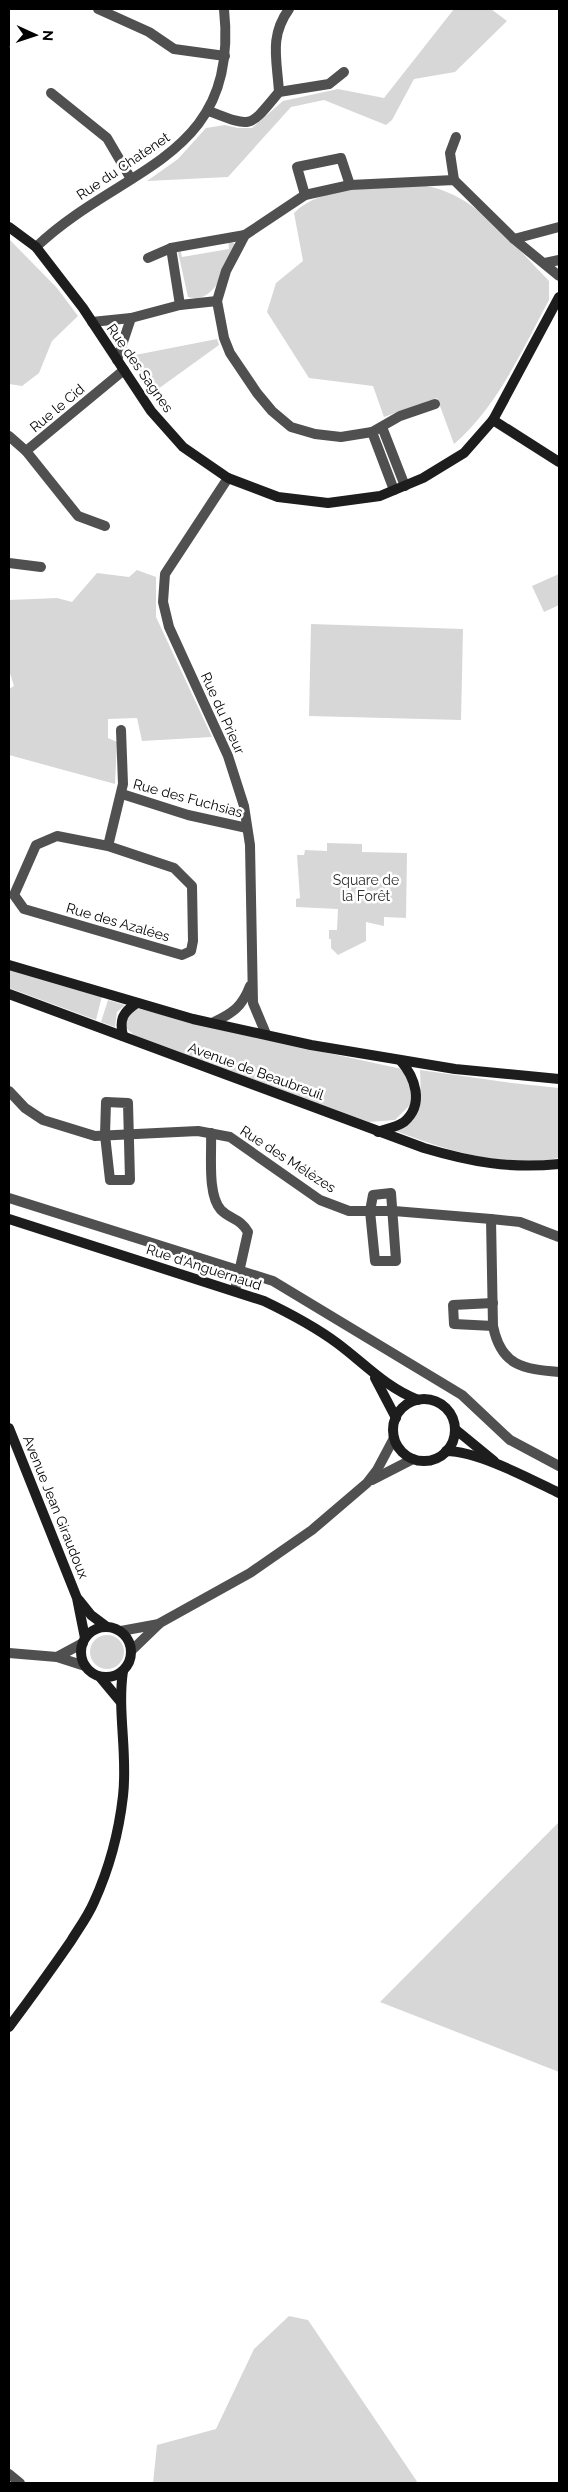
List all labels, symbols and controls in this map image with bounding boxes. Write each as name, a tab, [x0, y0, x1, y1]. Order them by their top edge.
north arrow	[10, 10, 60, 60]
text: N	[40, 30, 56, 41]
street label: Rue du Chatenet	[73, 129, 173, 203]
street label: Rue des Sagnes	[104, 321, 177, 416]
street label: Rue le Cid	[27, 381, 87, 435]
street label: Rue du Prieur	[198, 670, 248, 756]
street label: Rue des Fuchsias	[132, 776, 245, 820]
park label: Square de la Forêt	[333, 872, 399, 904]
street label: Rue des Azalées	[64, 900, 172, 944]
street label: Avenue de Beaubreuil	[186, 1039, 326, 1103]
street label: Rue des Mélèzes	[237, 1122, 339, 1196]
street label: Rue d'Anguernaud	[144, 1241, 264, 1293]
street label: Avenue Jean Giraudoux	[20, 1433, 92, 1581]

